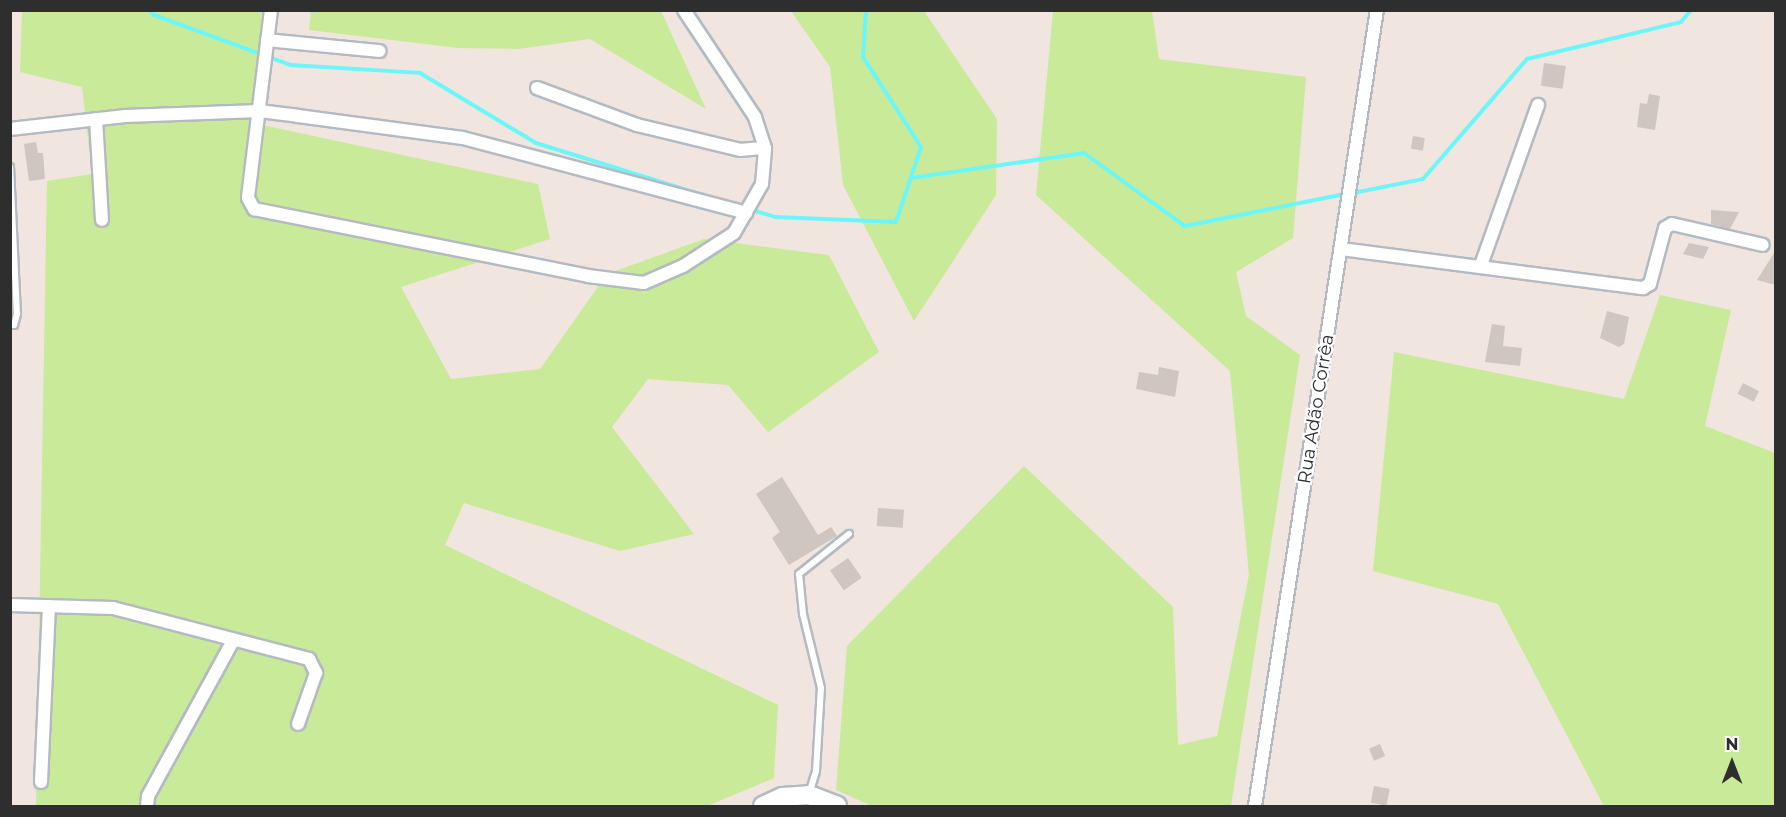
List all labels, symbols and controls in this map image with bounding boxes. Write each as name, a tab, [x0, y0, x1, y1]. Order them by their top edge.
street label: Rua Adão Corrêa	[1294, 333, 1338, 485]
north arrow	[1702, 733, 1762, 793]
text: N	[1726, 735, 1738, 754]

